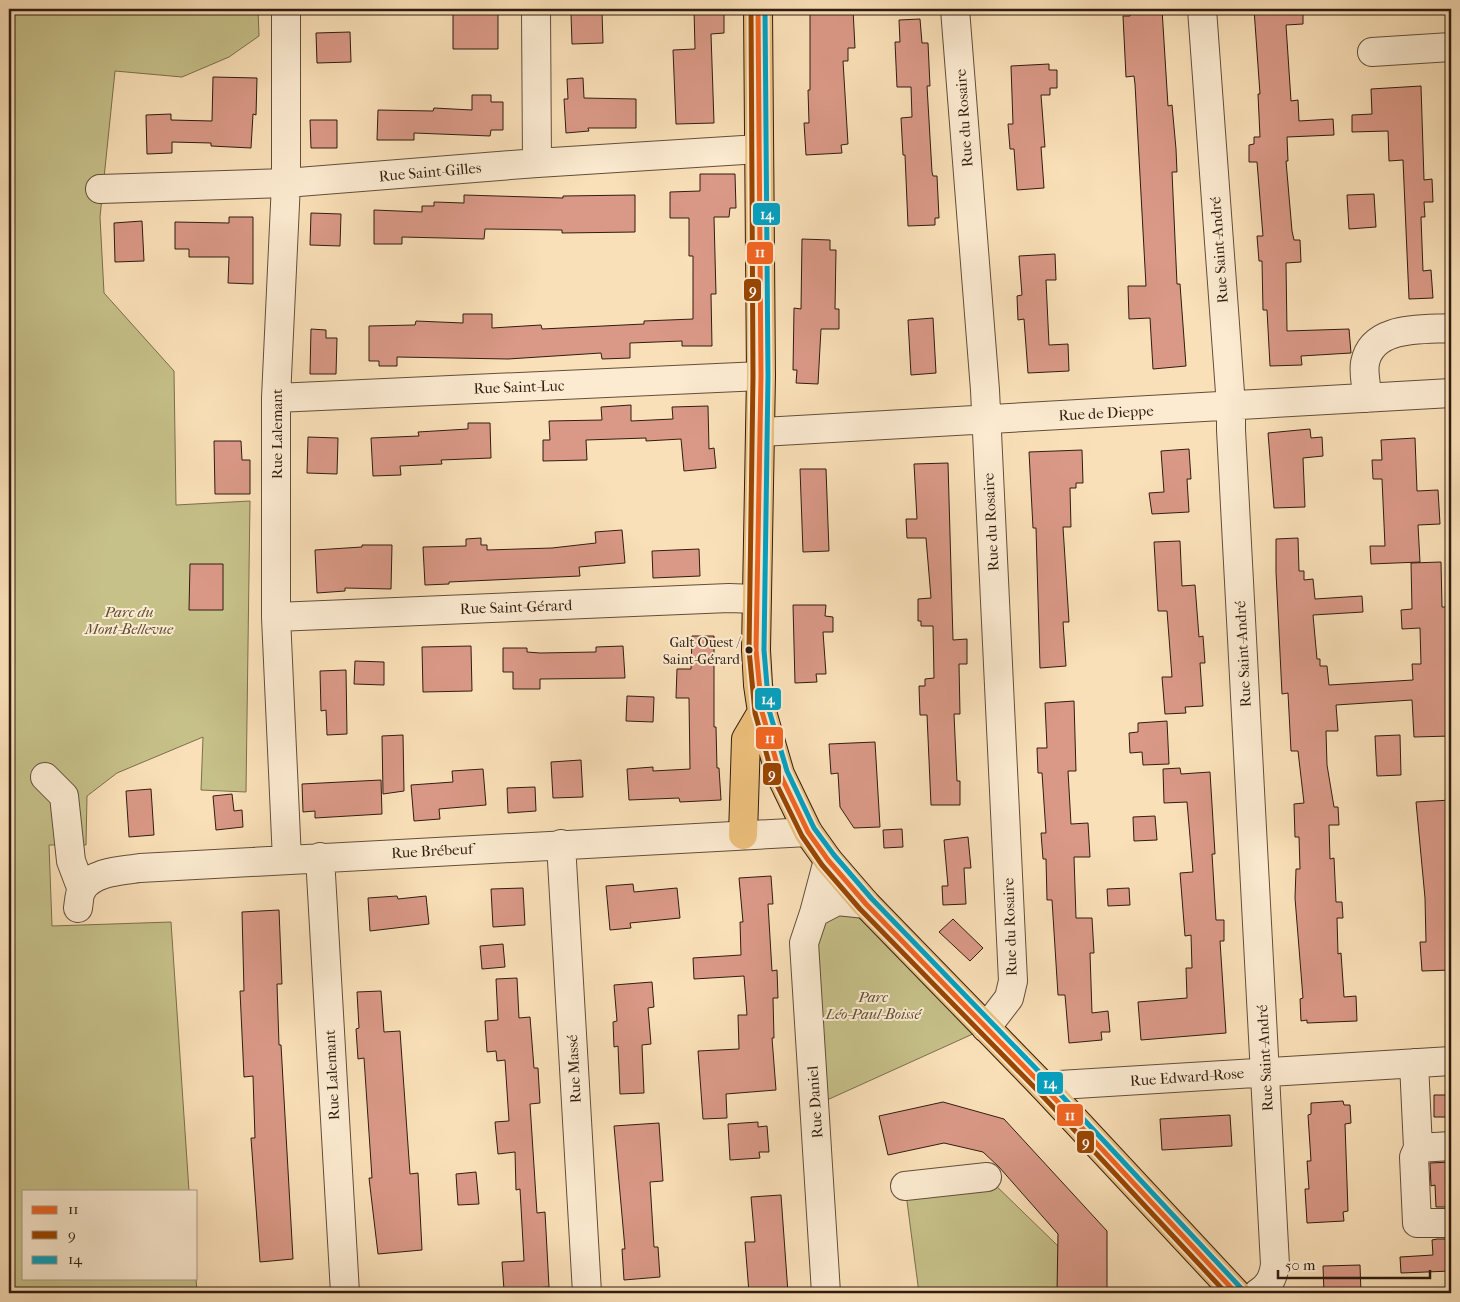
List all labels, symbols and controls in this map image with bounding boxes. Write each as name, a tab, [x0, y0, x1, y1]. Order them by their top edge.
street label: Rue du Rosaire	[952, 68, 976, 168]
street label: Rue Saint-Gilles	[378, 159, 482, 185]
street label: Rue Saint-André	[1206, 195, 1232, 304]
line badge: 14	[752, 202, 781, 226]
text: 14	[760, 206, 774, 223]
line badge: 11	[746, 241, 774, 265]
text: 11	[755, 244, 765, 261]
line badge: 9	[743, 278, 762, 302]
text: 9	[748, 282, 757, 299]
street label: Rue Saint-Luc	[473, 376, 565, 398]
street label: Rue Lalemant	[268, 388, 286, 479]
street label: Rue de Dieppe	[1058, 401, 1155, 424]
street label: Rue du Rosaire	[979, 472, 1003, 572]
street label: Rue Saint-Gérard	[460, 596, 573, 618]
street label: Rue Saint-André	[1231, 600, 1255, 708]
park label: Parc du Mont-Bellevue	[84, 603, 174, 638]
place label: Galt Ouest / Saint-Gérard	[663, 634, 742, 668]
marker: Galt Ouest / Saint-Gérard	[744, 645, 754, 655]
line badge: 14	[754, 687, 782, 711]
text: 14	[761, 691, 775, 708]
line badge: 11	[755, 726, 784, 750]
text: 11	[765, 730, 775, 747]
line badge: 9	[762, 762, 782, 786]
text: 9	[767, 766, 776, 783]
street label: Rue Brébeuf	[391, 840, 476, 862]
street label: Rue du Rosaire	[999, 877, 1021, 977]
park label: Parc Léo-Paul-Boissé	[825, 988, 922, 1023]
street label: Rue Saint-André	[1253, 1004, 1277, 1112]
street label: Rue Lalemant	[321, 1029, 343, 1121]
street label: Rue Massé	[563, 1034, 585, 1104]
street label: Rue Edward-Rose	[1129, 1064, 1245, 1090]
street label: Rue Daniel	[803, 1065, 827, 1139]
line badge: 14	[1036, 1071, 1064, 1095]
text: 14	[1043, 1075, 1057, 1092]
line badge: 11	[1056, 1103, 1084, 1127]
text: 11	[1065, 1107, 1075, 1124]
line badge: 9	[1076, 1130, 1095, 1154]
text: 9	[1081, 1134, 1090, 1151]
legend	[22, 1190, 198, 1280]
text: 11	[68, 1200, 79, 1218]
text: 9	[68, 1226, 76, 1244]
scale bar	[1278, 1247, 1430, 1279]
text: 14	[68, 1250, 83, 1268]
text: 50 m	[1285, 1256, 1316, 1274]

